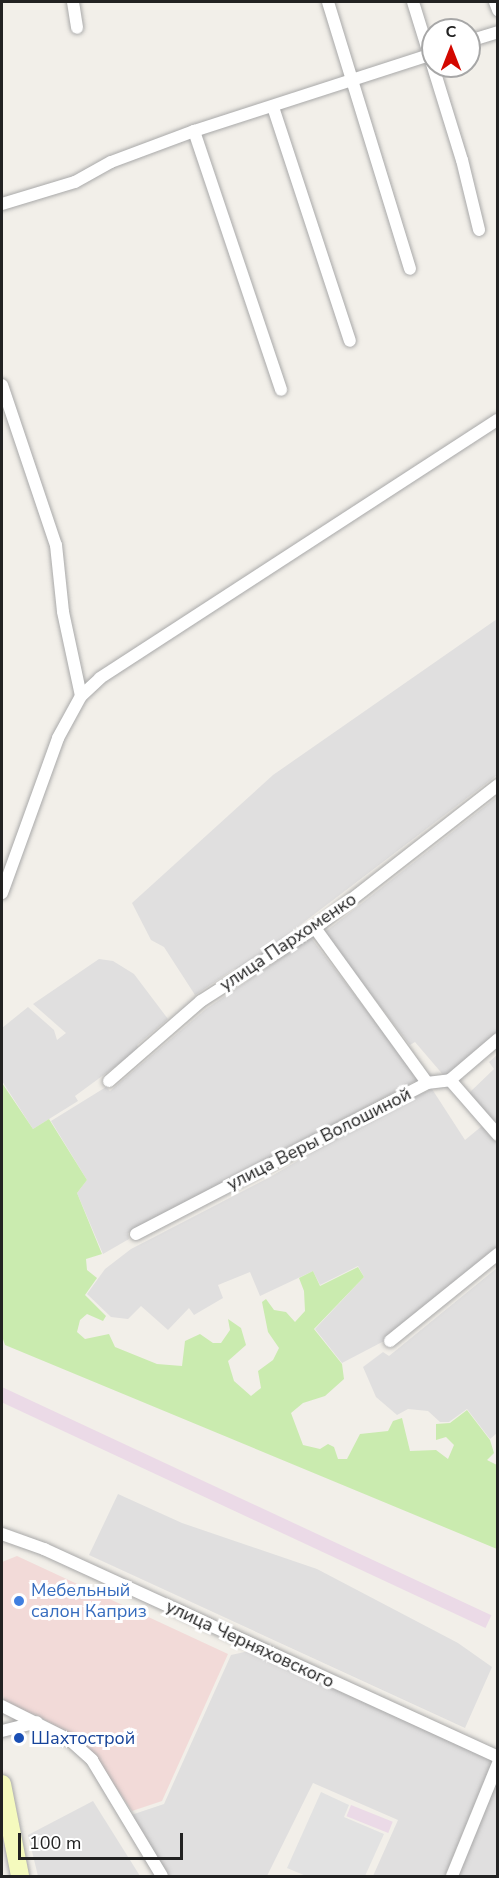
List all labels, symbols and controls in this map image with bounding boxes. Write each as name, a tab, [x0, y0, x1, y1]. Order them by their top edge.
north arrow	[421, 18, 481, 78]
text: С	[446, 21, 456, 43]
street label: улица Пархоменко	[216, 888, 360, 996]
street label: улица Веры Волошиной	[223, 1083, 415, 1195]
place label: Мебельный салон Каприз	[31, 1580, 147, 1622]
marker: Мебельный салон Каприз	[12, 1594, 26, 1608]
street label: улица Черняховского	[162, 1595, 338, 1693]
place label: Шахтострой	[31, 1727, 135, 1749]
marker: Шахтострой	[12, 1731, 26, 1745]
scale bar	[21, 1821, 186, 1859]
text: 100 m	[29, 1831, 81, 1855]

